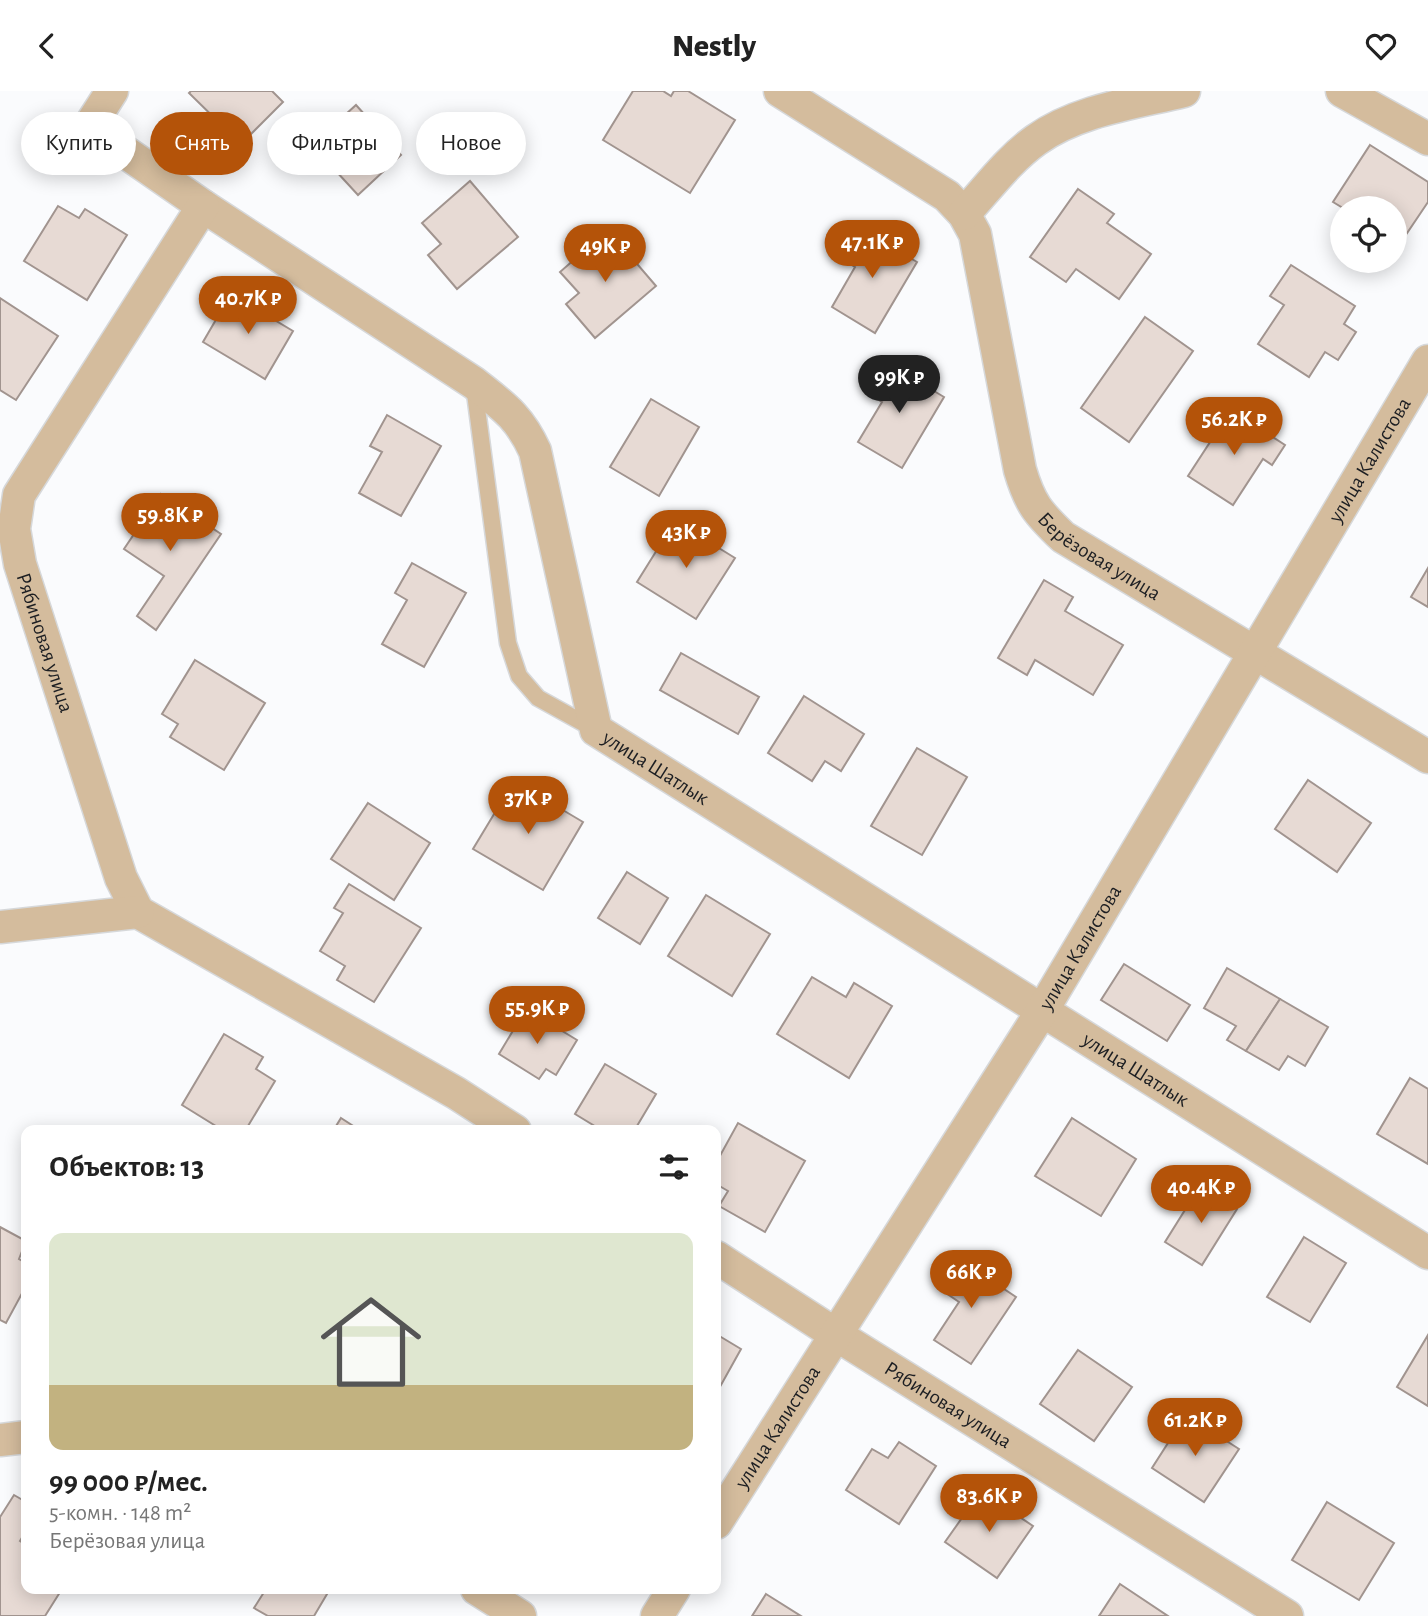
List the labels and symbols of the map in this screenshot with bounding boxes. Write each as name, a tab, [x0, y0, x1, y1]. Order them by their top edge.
pin: 47.1K ₽	[807, 221, 937, 280]
pin: 49K ₽	[556, 225, 654, 284]
pin: 40.7K ₽	[183, 277, 313, 336]
pin: 99K ₽	[850, 355, 948, 415]
street label: улица Калистова	[1324, 394, 1415, 527]
pin: 56.2K ₽	[1169, 397, 1299, 457]
pin: 59.8K ₽	[105, 493, 235, 553]
street label: Берёзовая улица	[1034, 508, 1165, 605]
pin: 43K ₽	[637, 511, 735, 570]
street label: Рябиновая улица	[13, 570, 77, 716]
street label: улица Шатлык	[598, 726, 713, 809]
pin: 37K ₽	[479, 777, 577, 836]
street label: улица Калистова	[1035, 881, 1125, 1014]
pin: 55.9K ₽	[472, 986, 602, 1046]
street label: улица Шатлык	[1078, 1028, 1193, 1111]
pin: 40.4K ₽	[1136, 1165, 1266, 1225]
pin: 66K ₽	[922, 1251, 1020, 1310]
street label: Рябиновая улица	[881, 1358, 1015, 1453]
street label: улица Калистова	[730, 1362, 825, 1493]
pin: 61.2K ₽	[1130, 1399, 1260, 1458]
pin: 83.6K ₽	[924, 1475, 1054, 1534]

